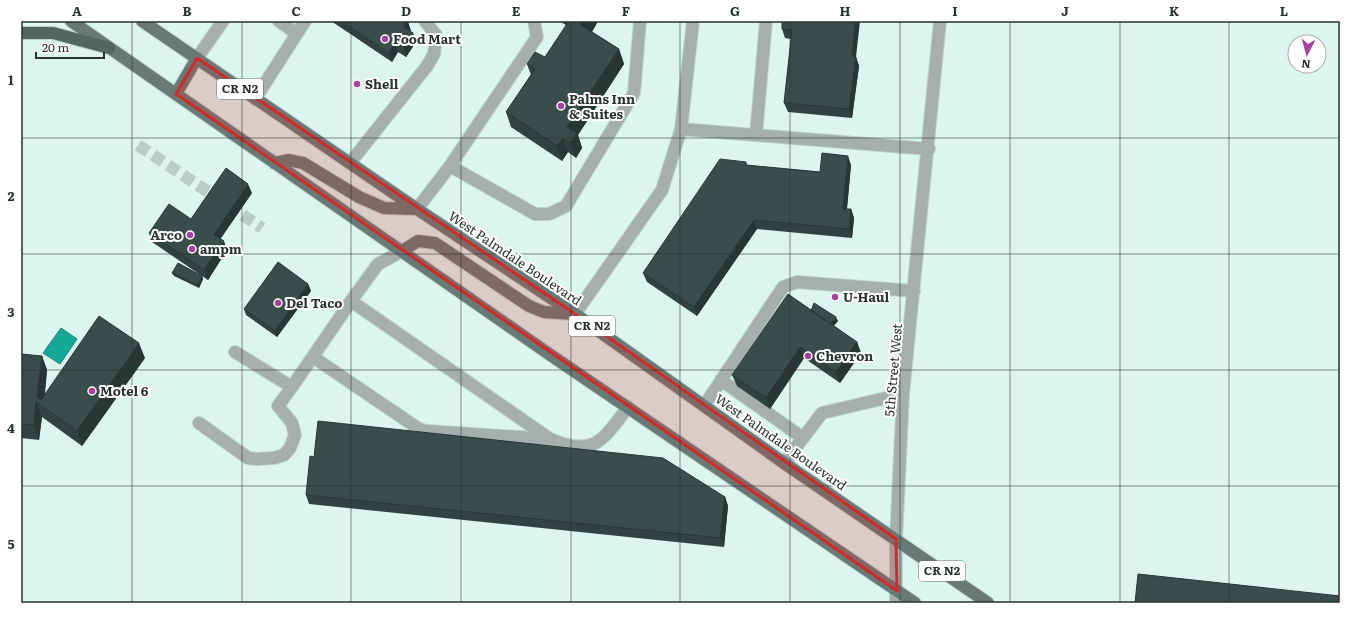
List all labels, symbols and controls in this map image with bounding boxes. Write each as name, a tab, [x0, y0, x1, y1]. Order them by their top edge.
text: A	[72, 1, 82, 20]
text: B	[183, 1, 192, 20]
text: C	[291, 1, 301, 20]
text: D	[401, 1, 411, 20]
text: E	[512, 1, 521, 20]
text: F	[622, 1, 630, 20]
text: G	[730, 1, 740, 20]
text: H	[840, 1, 851, 20]
text: I	[952, 1, 958, 20]
text: J	[1061, 1, 1069, 20]
text: K	[1169, 1, 1180, 20]
text: L	[1280, 1, 1288, 20]
place label: Food Mart	[393, 29, 461, 48]
scale bar	[36, 34, 104, 60]
marker: Food Mart	[380, 34, 390, 44]
north arrow	[1287, 34, 1327, 74]
text: 20 m	[42, 38, 69, 56]
text: N	[1300, 57, 1311, 73]
text: 1	[8, 70, 14, 89]
place label: Shell	[365, 74, 399, 93]
road number: CR N2	[217, 79, 263, 99]
marker: Shell	[352, 79, 362, 89]
place label: Palms Inn & Suites	[569, 89, 635, 123]
marker: Palms Inn & Suites	[556, 101, 566, 111]
text: 2	[8, 186, 15, 205]
street label: West Palmdale Boulevard	[445, 206, 586, 309]
place label: Arco	[150, 225, 182, 244]
marker: Arco	[185, 230, 195, 240]
place label: ampm	[200, 239, 242, 258]
marker: ampm	[187, 244, 197, 254]
place label: U-Haul	[843, 287, 890, 306]
marker: U-Haul	[830, 292, 840, 302]
place label: Del Taco	[286, 293, 342, 312]
marker: Del Taco	[273, 298, 283, 308]
text: 3	[7, 302, 15, 321]
road number: CR N2	[569, 316, 615, 336]
street label: 5th Street West	[879, 322, 906, 417]
place label: Chevron	[816, 346, 873, 365]
marker: Chevron	[803, 351, 813, 361]
place label: Motel 6	[100, 381, 149, 400]
marker: Motel 6	[87, 386, 97, 396]
street label: West Palmdale Boulevard	[712, 389, 851, 494]
text: 4	[7, 418, 15, 437]
text: 5	[7, 534, 15, 553]
road number: CR N2	[919, 561, 965, 581]

